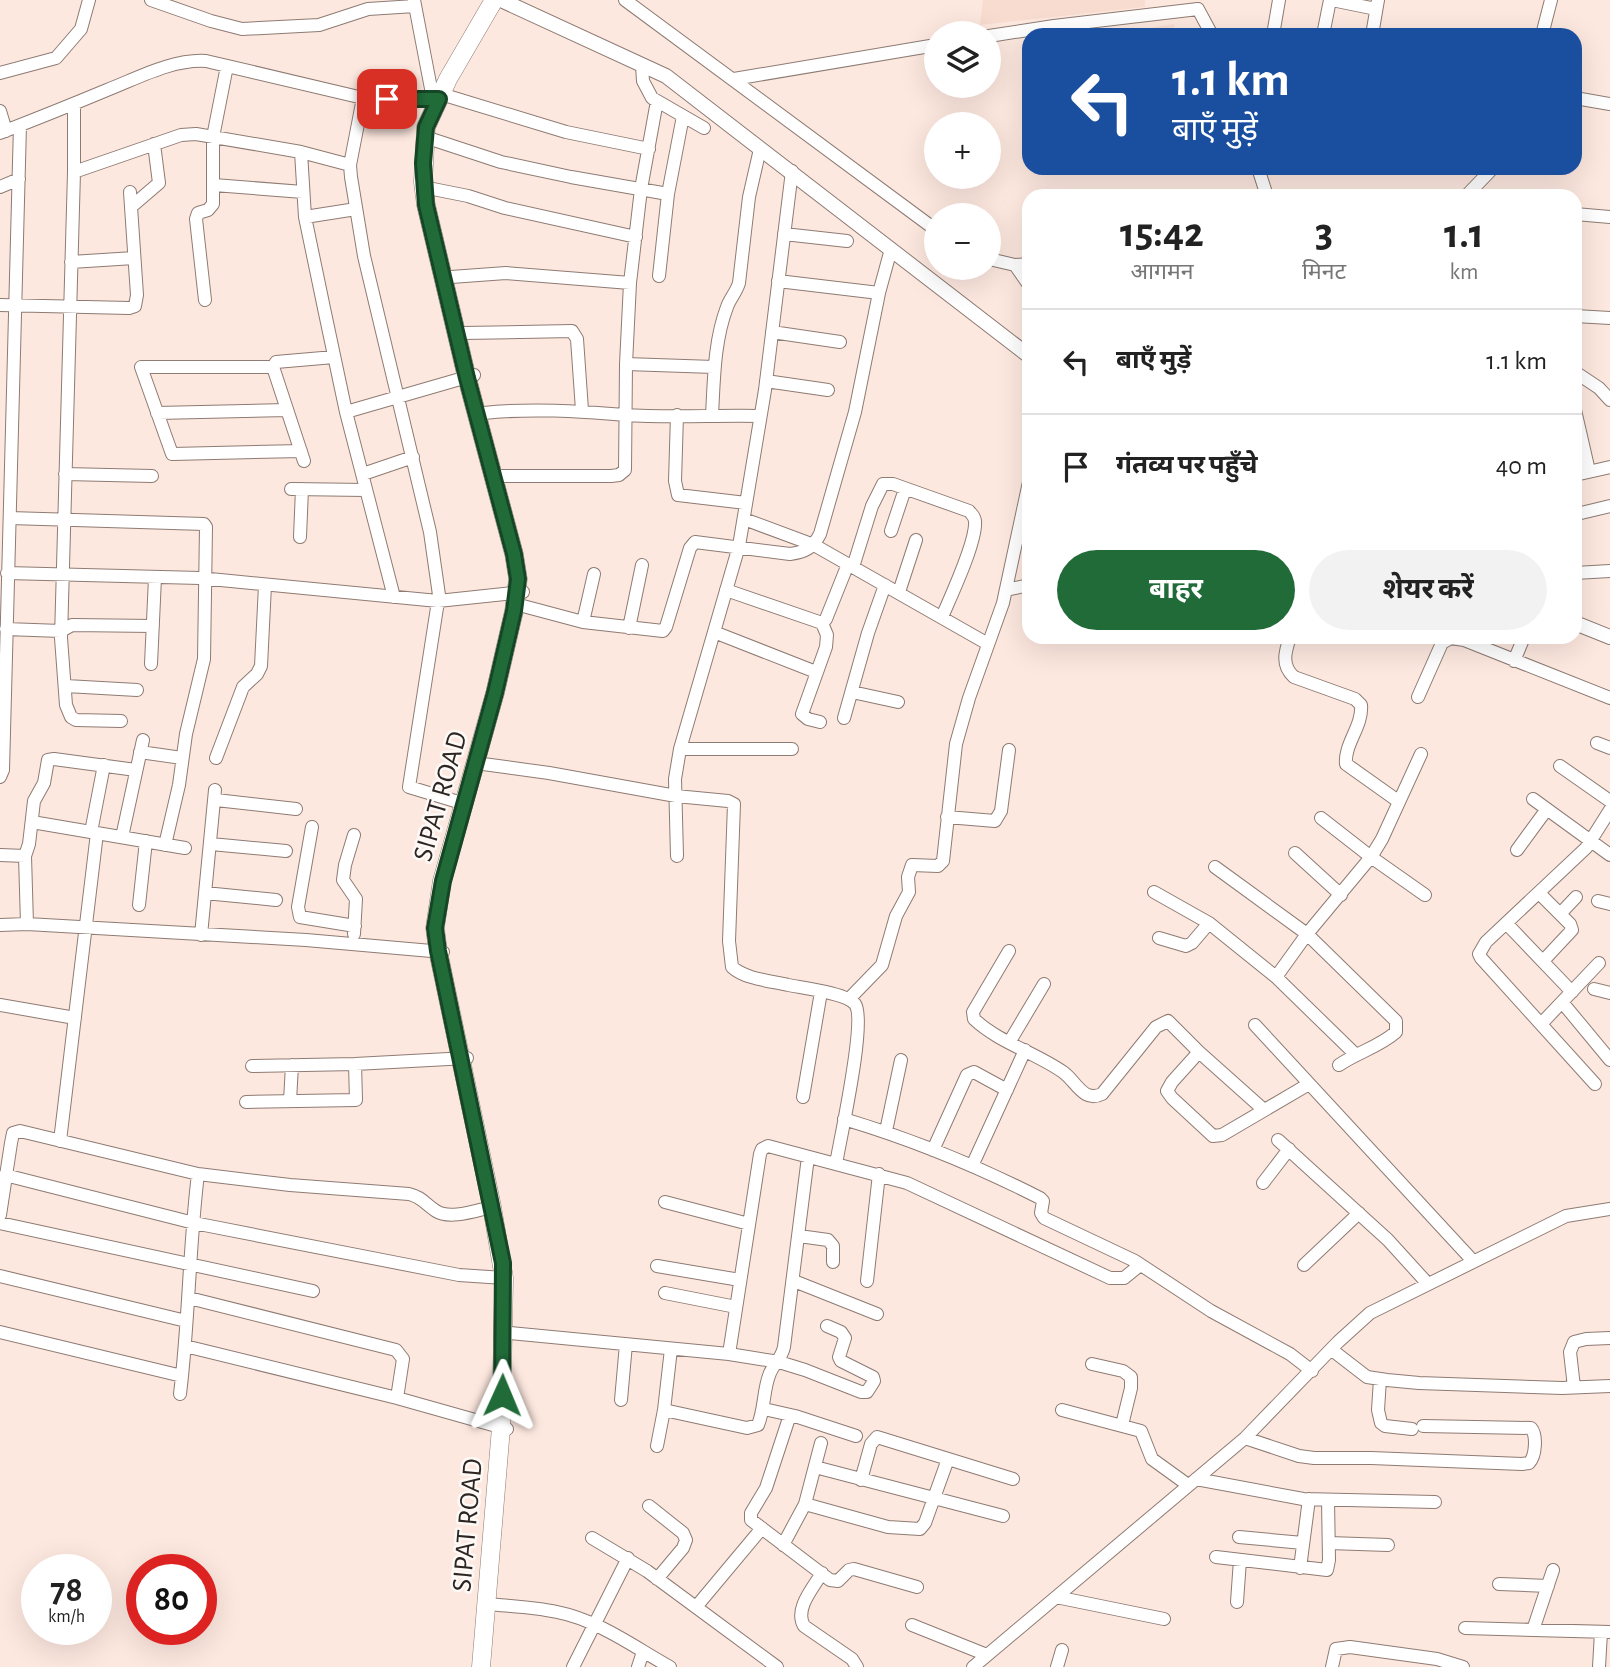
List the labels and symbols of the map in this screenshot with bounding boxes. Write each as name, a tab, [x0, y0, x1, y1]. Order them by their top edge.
pin	[357, 69, 417, 129]
street label: SIPAT ROAD	[409, 728, 473, 865]
position arrow	[465, 1358, 539, 1432]
street label: SIPAT ROAD	[448, 1457, 488, 1593]
speed limit sign: 80	[126, 1554, 217, 1645]

